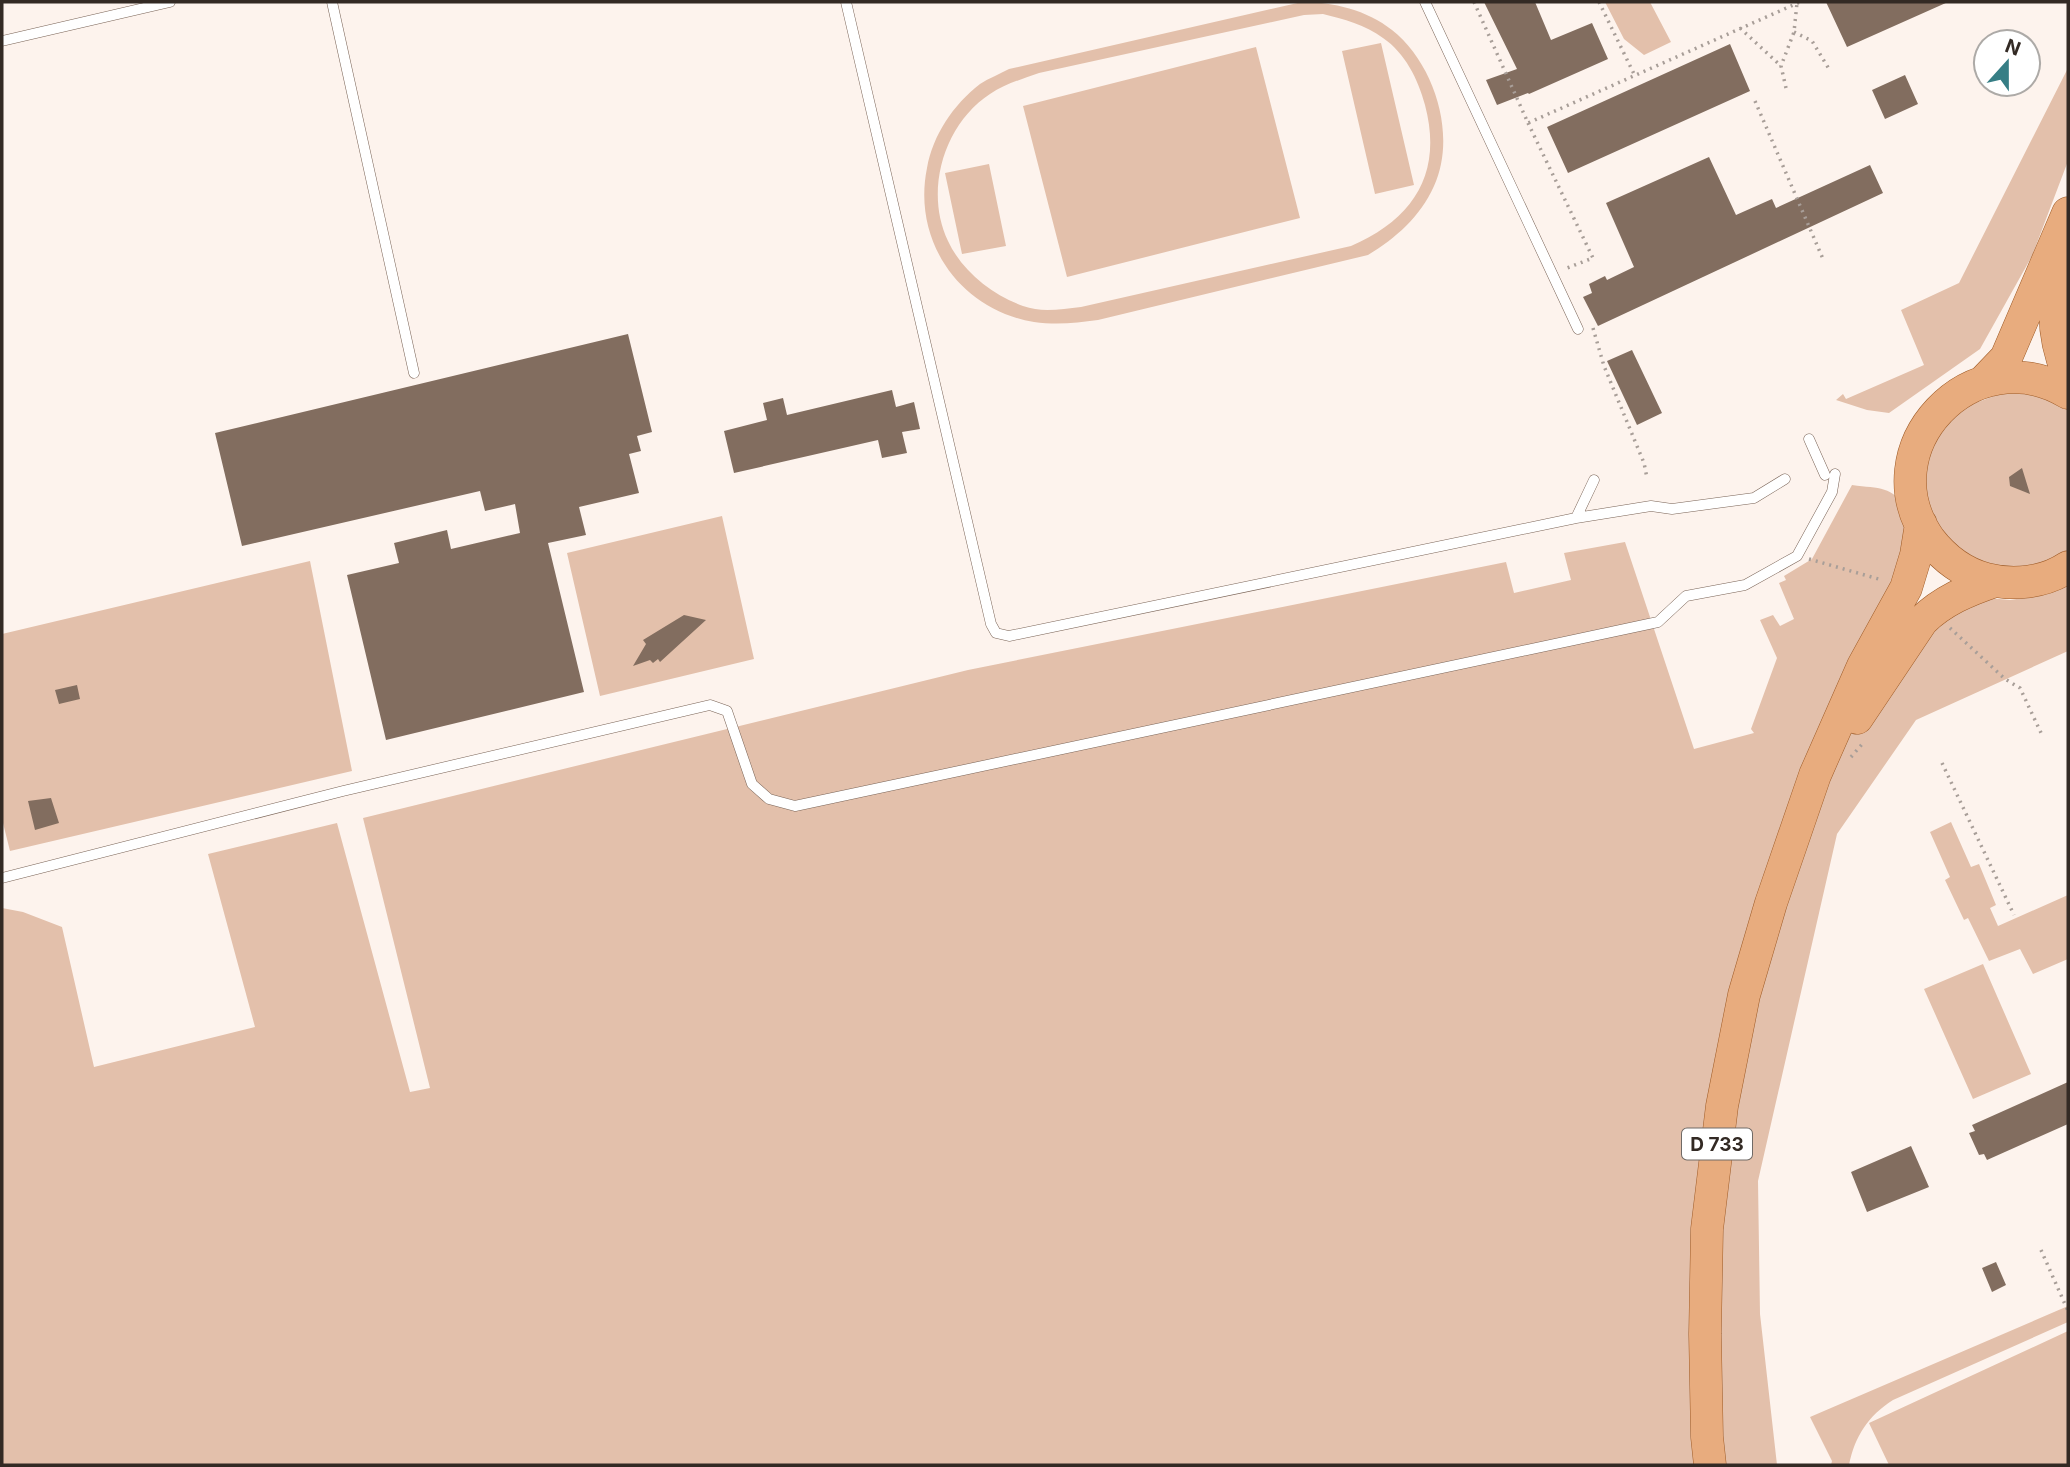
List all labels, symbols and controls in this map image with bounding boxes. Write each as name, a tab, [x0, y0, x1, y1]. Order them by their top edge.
north arrow	[1972, 28, 2042, 98]
text: N	[2002, 34, 2024, 61]
road number: D 733	[1682, 1128, 1752, 1160]

